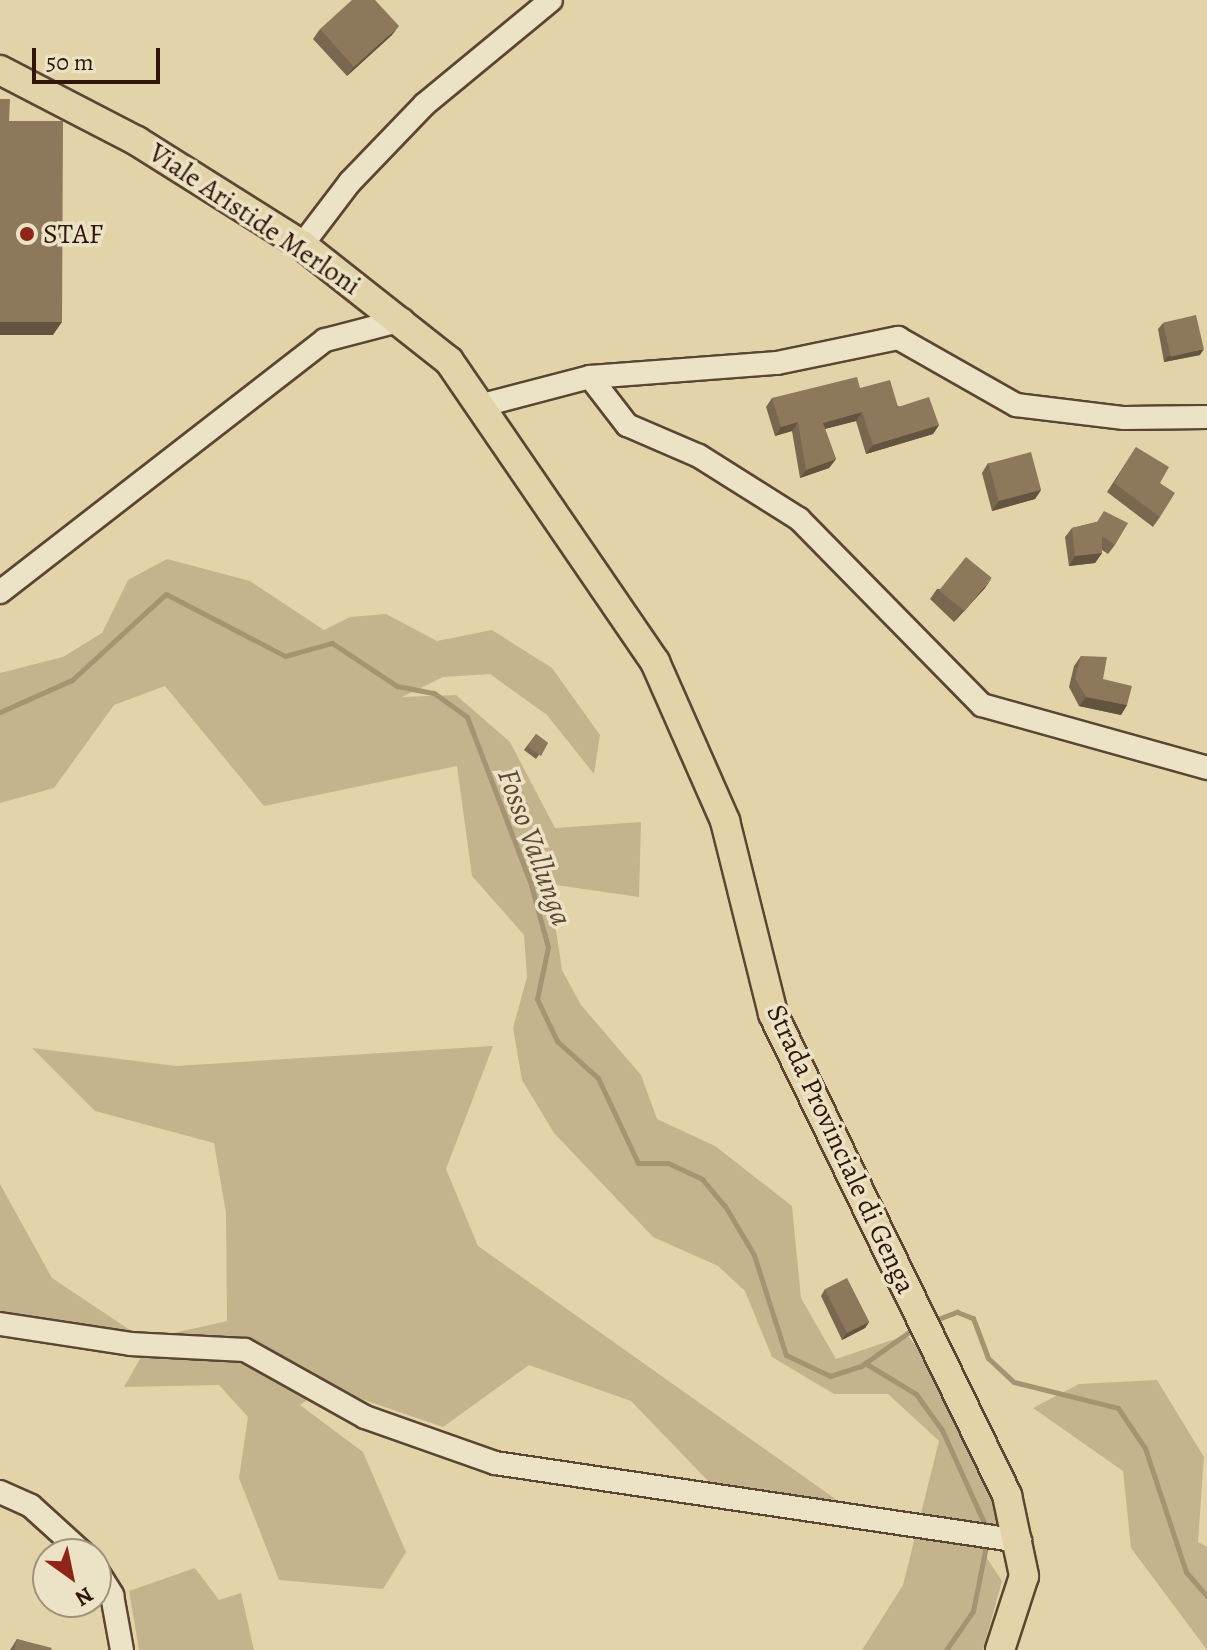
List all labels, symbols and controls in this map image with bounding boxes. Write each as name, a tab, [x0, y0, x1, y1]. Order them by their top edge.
scale bar	[36, 32, 164, 82]
text: 50 m	[46, 46, 94, 78]
street label: Viale Aristide Merloni	[143, 136, 367, 302]
place label: STAF	[43, 217, 103, 251]
marker: STAF	[18, 225, 36, 243]
water label: Fosso Vallunga	[490, 764, 580, 930]
street label: Strada Provinciale di Genga	[759, 999, 923, 1299]
north arrow	[32, 1538, 112, 1618]
text: N	[69, 1580, 99, 1613]

